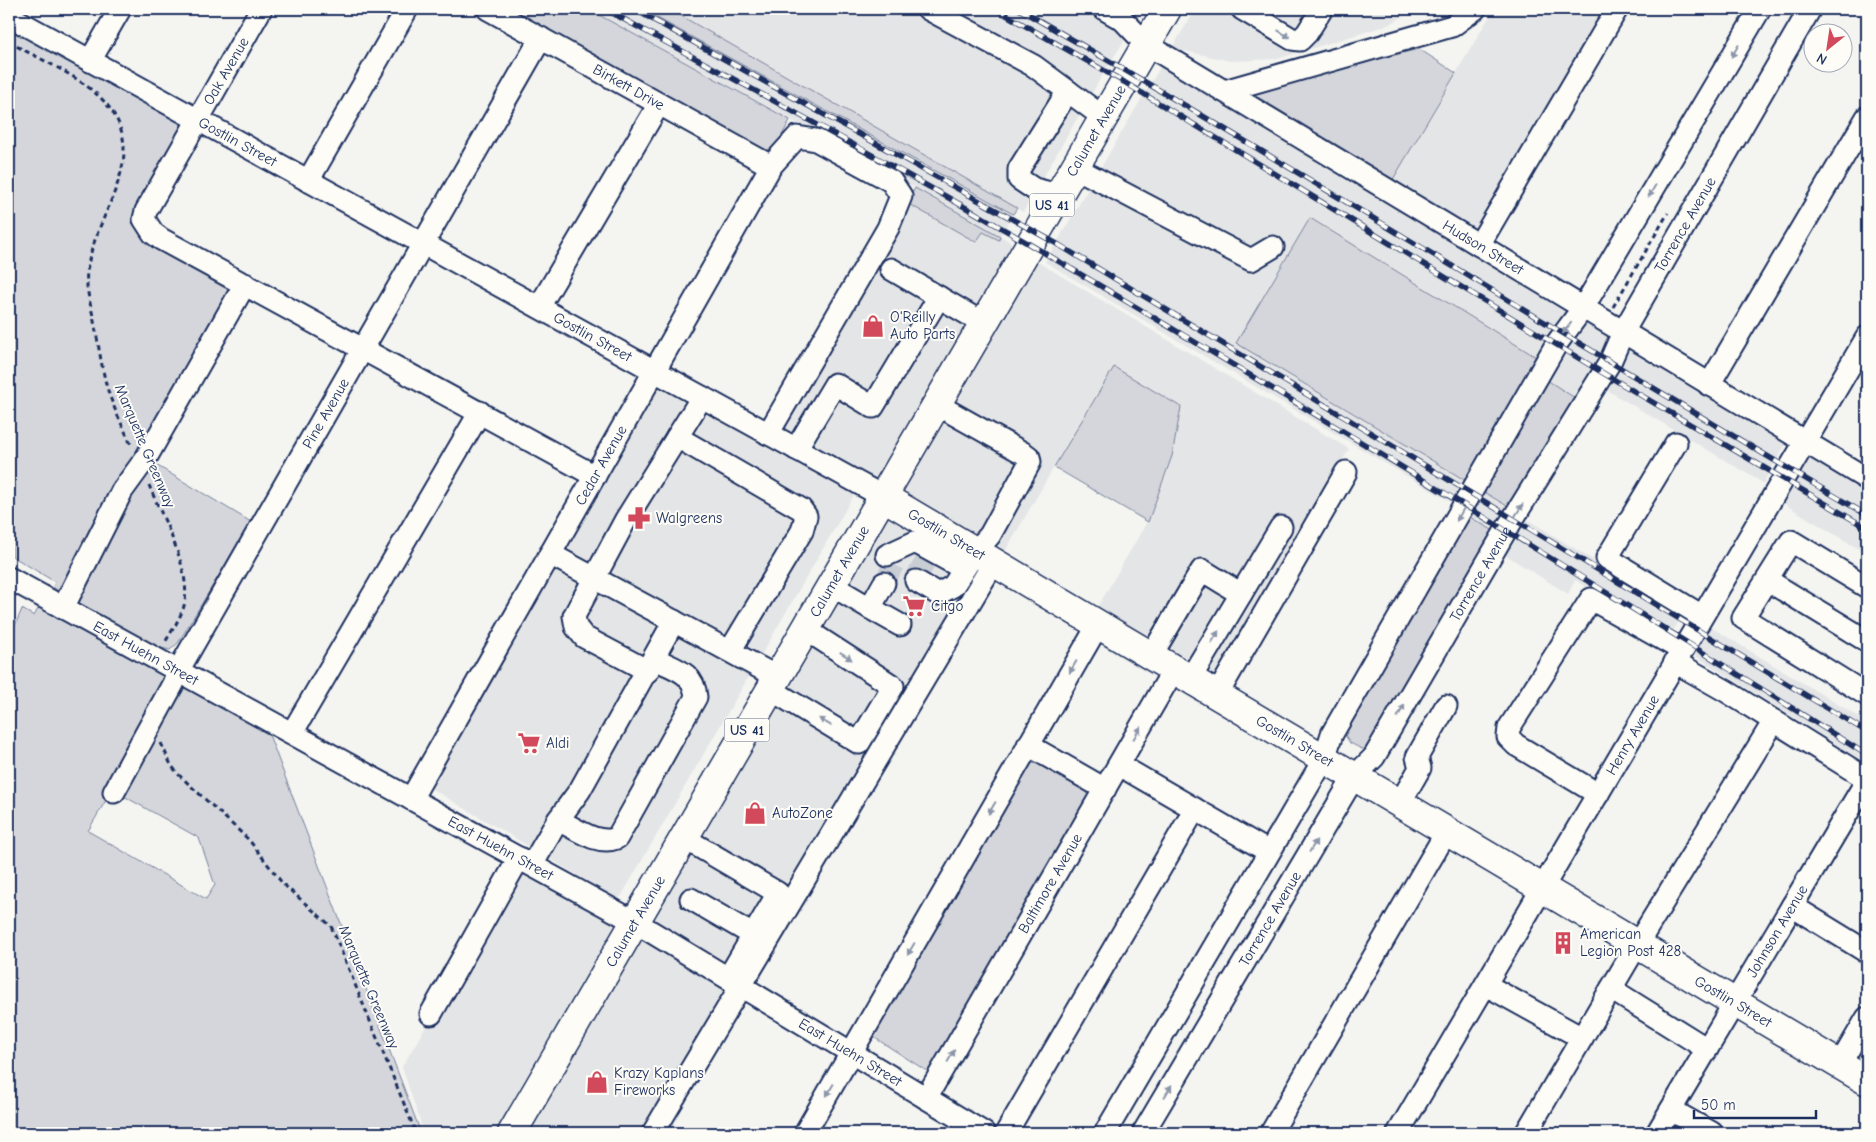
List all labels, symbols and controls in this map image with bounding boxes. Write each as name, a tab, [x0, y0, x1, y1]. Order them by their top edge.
north arrow	[1804, 22, 1854, 72]
one-way arrow	[1278, 29, 1291, 38]
street label: Oak Avenue	[199, 33, 253, 108]
one-way arrow	[1731, 43, 1739, 58]
text: N	[1814, 49, 1830, 68]
street label: Birkett Drive	[590, 60, 668, 114]
street label: Calumet Avenue	[1062, 81, 1130, 180]
street label: Gostlin Street	[195, 113, 281, 171]
street label: Torrence Avenue	[1650, 173, 1720, 276]
one-way arrow	[1648, 184, 1657, 197]
road number: US 41	[1030, 194, 1074, 216]
street label: Hudson Street	[1439, 216, 1528, 279]
street label: Gostlin Street	[550, 308, 636, 366]
place label: O'Reilly Auto Parts	[890, 308, 955, 343]
shop icon: O'Reilly Auto Parts	[860, 313, 886, 339]
one-way arrow	[1561, 322, 1572, 335]
street label: Pine Avenue	[298, 374, 353, 452]
street label: Marquette Greenway	[111, 382, 179, 511]
street label: Cedar Avenue	[571, 422, 631, 508]
one-way arrow	[1514, 503, 1523, 517]
street label: Gostlin Street	[905, 504, 989, 565]
pharmacy icon: Walgreens	[626, 505, 652, 531]
one-way arrow	[1455, 508, 1464, 521]
place label: Walgreens	[656, 509, 722, 527]
street label: Calumet Avenue	[806, 522, 873, 620]
street label: Torrence Avenue	[1446, 523, 1516, 625]
supermarket icon: Citgo	[901, 593, 927, 619]
place label: Citgo	[931, 597, 963, 615]
street label: East Huehn Street	[90, 617, 202, 690]
one-way arrow	[1210, 631, 1219, 644]
one-way arrow	[839, 651, 853, 660]
one-way arrow	[1069, 660, 1078, 673]
street label: Henry Avenue	[1602, 691, 1663, 778]
one-way arrow	[1397, 704, 1406, 717]
street label: Gostlin Street	[1253, 711, 1337, 771]
one-way arrow	[818, 717, 831, 726]
road number: US 41	[724, 718, 770, 742]
one-way arrow	[1133, 726, 1141, 741]
supermarket icon: Aldi	[516, 730, 542, 756]
place label: Aldi	[546, 734, 569, 752]
shop icon: AutoZone	[742, 800, 768, 826]
one-way arrow	[988, 801, 997, 814]
place label: AutoZone	[772, 804, 833, 822]
street label: East Huehn Street	[445, 812, 557, 885]
street label: Baltimore Avenue	[1014, 830, 1086, 936]
one-way arrow	[1308, 840, 1317, 853]
street label: Torrence Avenue	[1235, 868, 1305, 970]
street label: Calumet Avenue	[602, 872, 669, 970]
street label: Johnson Avenue	[1743, 881, 1812, 980]
street label: Marquette Greenway	[335, 923, 403, 1052]
place label: American Legion Post 428	[1580, 925, 1681, 960]
building icon: American Legion Post 428	[1550, 930, 1576, 956]
one-way arrow	[907, 942, 916, 955]
street label: Gostlin Street	[1691, 972, 1776, 1032]
street label: East Huehn Street	[796, 1014, 906, 1091]
one-way arrow	[946, 1049, 955, 1063]
place label: Krazy Kaplans Fireworks	[614, 1064, 704, 1099]
shop icon: Krazy Kaplans Fireworks	[584, 1069, 610, 1095]
one-way arrow	[826, 1083, 835, 1096]
one-way arrow	[1163, 1085, 1172, 1098]
scale bar	[1694, 1087, 1816, 1119]
text: 50 m	[1701, 1096, 1736, 1114]

